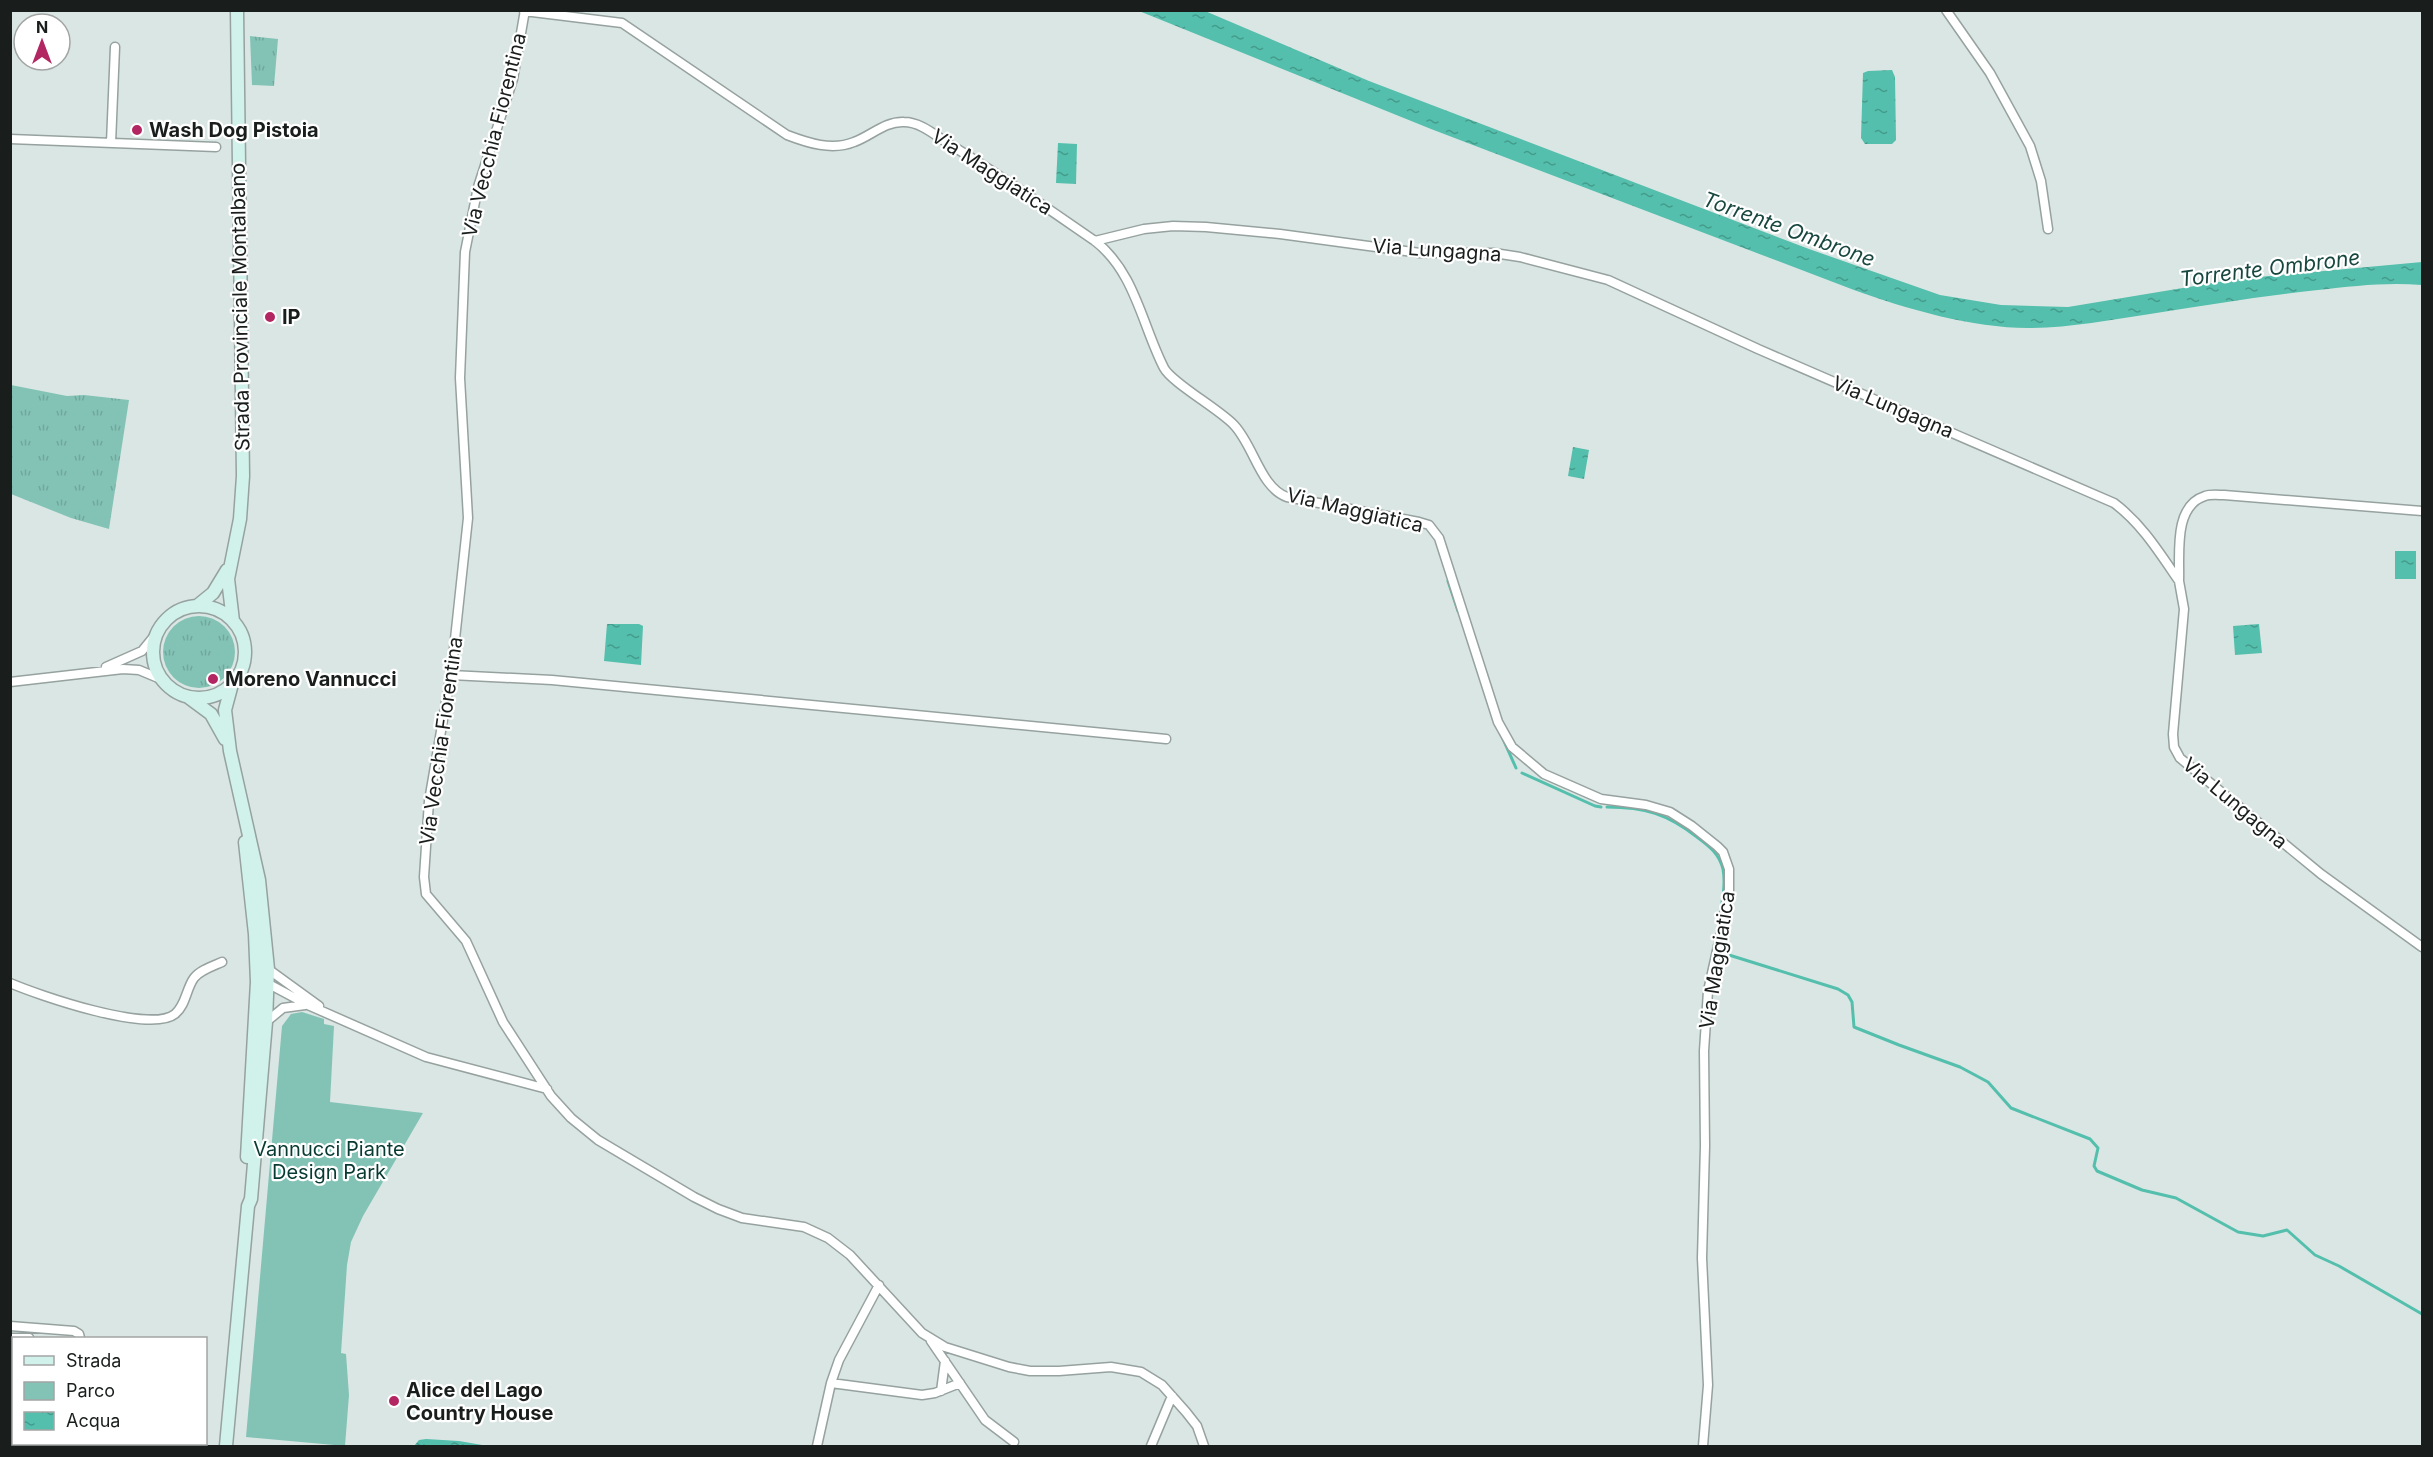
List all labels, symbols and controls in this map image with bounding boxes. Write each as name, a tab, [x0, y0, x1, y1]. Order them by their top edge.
north arrow	[12, 12, 72, 72]
text: N	[36, 17, 48, 37]
street label: Via Vecchia Fiorentina	[457, 30, 531, 240]
place label: Wash Dog Pistoia	[149, 118, 319, 142]
marker: Wash Dog Pistoia	[130, 123, 144, 137]
street label: Via Maggiatica	[927, 124, 1057, 220]
street label: Strada Provinciale Montalbano	[225, 163, 255, 451]
water label: Torrente Ombrone	[1699, 186, 1879, 272]
street label: Via Lungagna	[1372, 234, 1502, 266]
water label: Torrente Ombrone	[2178, 245, 2362, 291]
place label: IP	[282, 305, 301, 329]
marker: IP	[263, 310, 277, 324]
street label: Via Lungagna	[1829, 371, 1957, 443]
street label: Via Maggiatica	[1284, 483, 1426, 537]
street label: Via Vecchia Fiorentina	[414, 635, 468, 847]
place label: Moreno Vannucci	[225, 667, 397, 691]
marker: Moreno Vannucci	[206, 672, 220, 686]
street label: Via Lungagna	[2178, 752, 2292, 854]
street label: Via Maggiatica	[1694, 889, 1740, 1031]
park label: Vannucci Piante Design Park	[253, 1137, 405, 1184]
legend	[12, 1337, 207, 1445]
text: Strada	[66, 1350, 121, 1371]
place label: Alice del Lago Country House	[406, 1378, 553, 1425]
text: Parco	[66, 1380, 115, 1401]
marker: Alice del Lago Country House	[387, 1394, 401, 1408]
text: Acqua	[66, 1410, 120, 1431]

